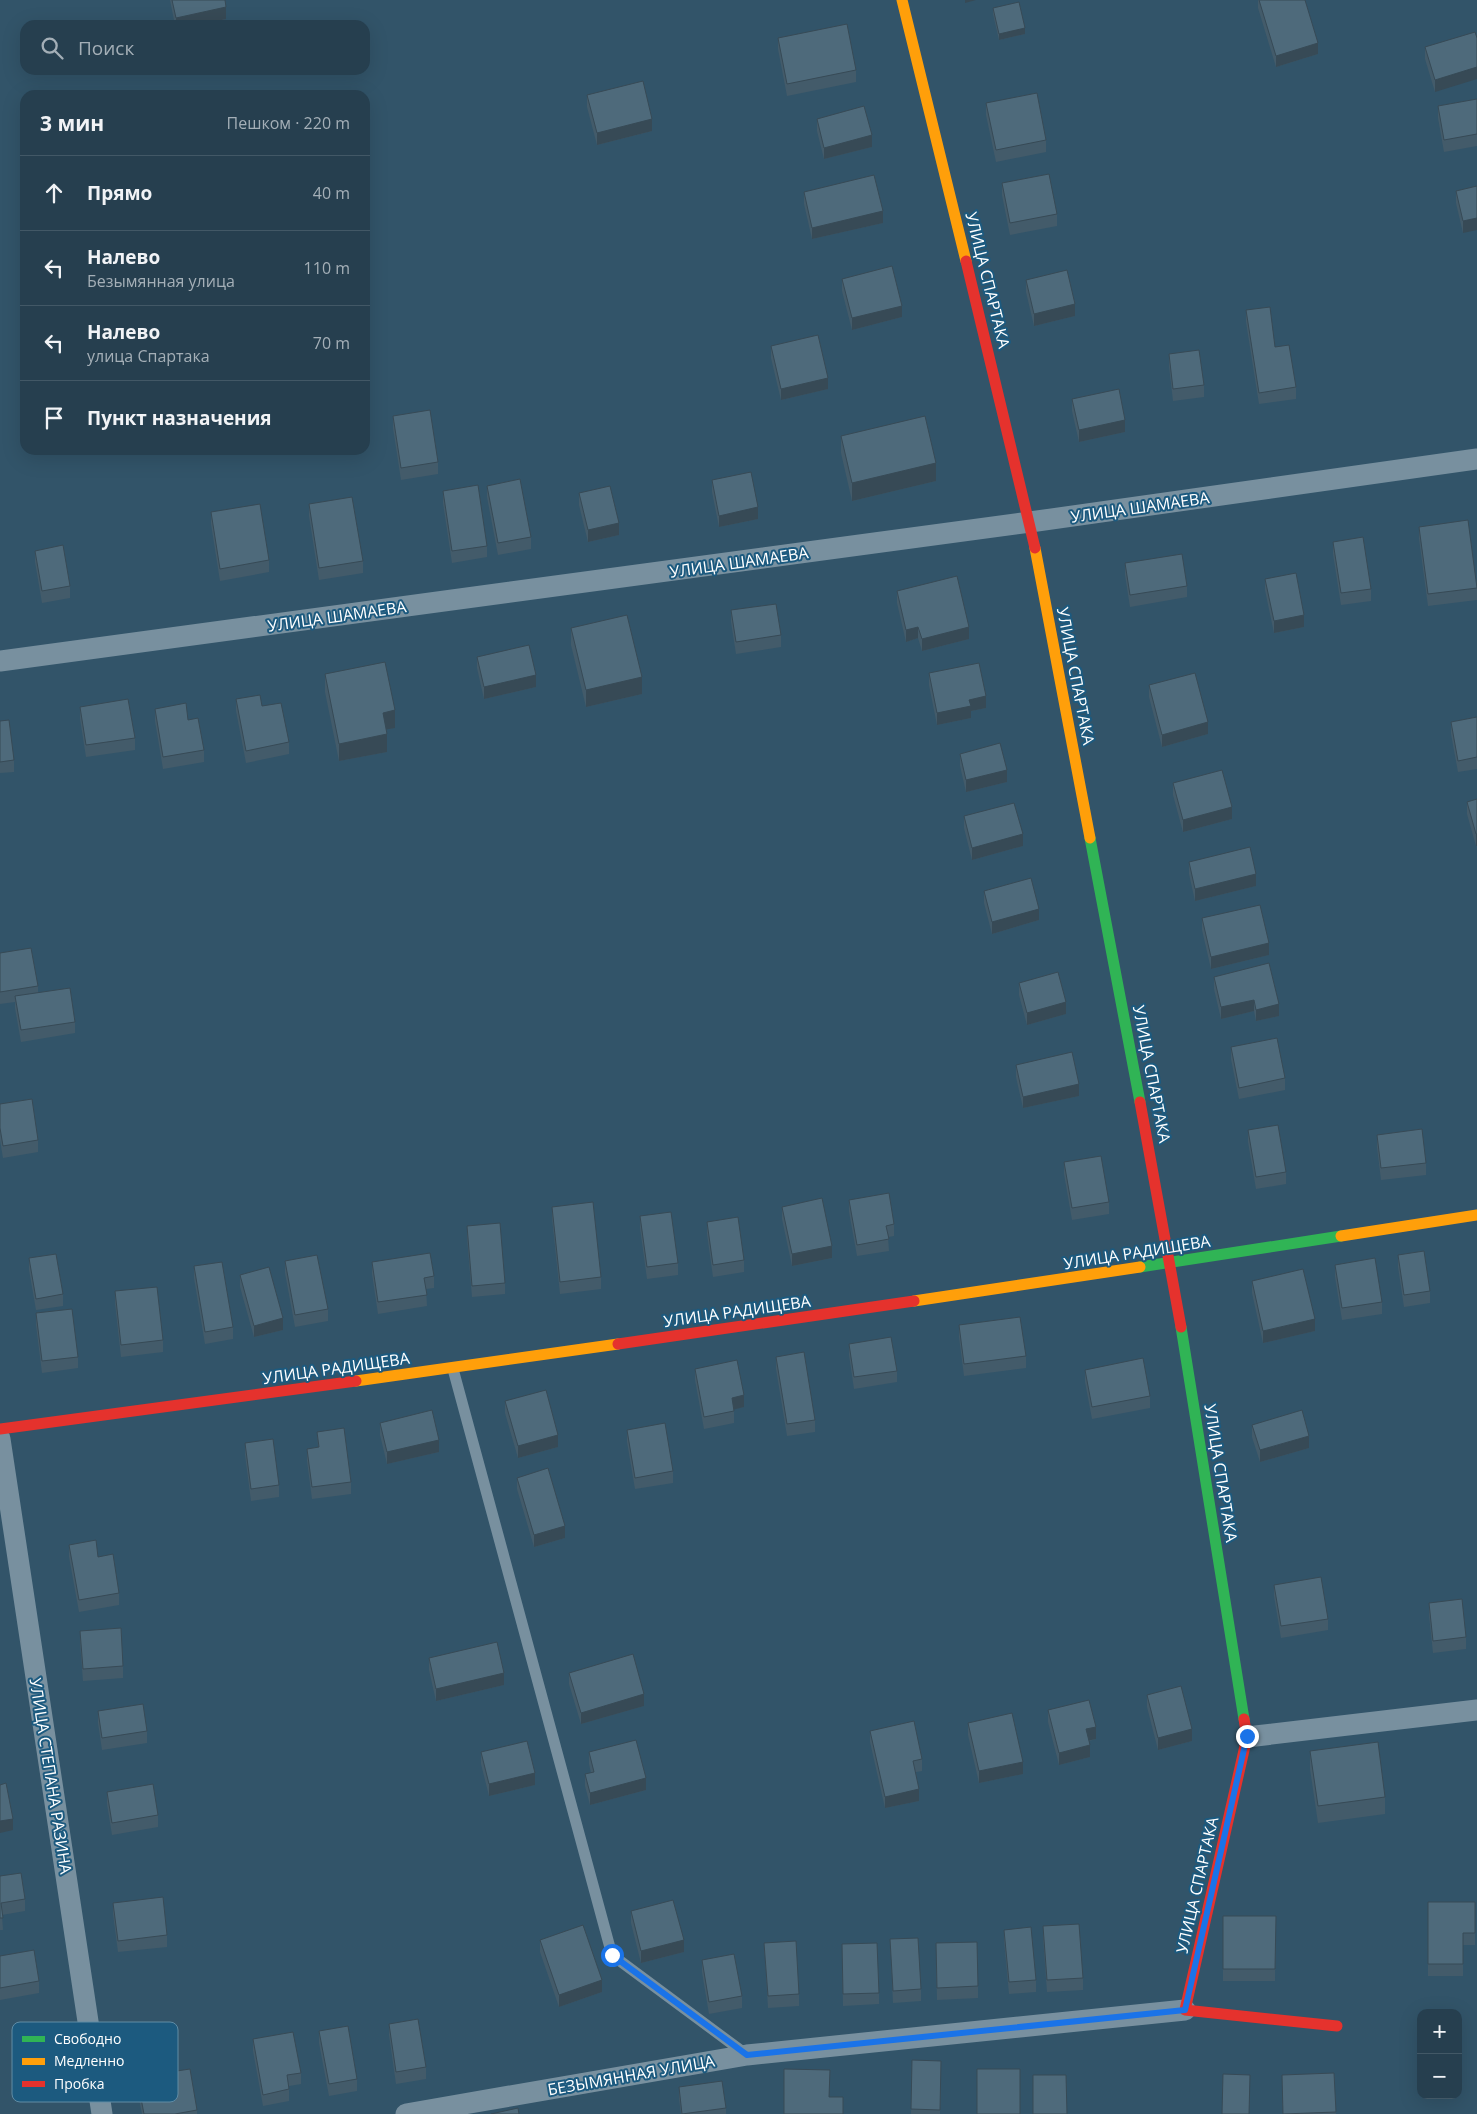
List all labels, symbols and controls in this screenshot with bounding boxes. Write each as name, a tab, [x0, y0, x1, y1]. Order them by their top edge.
search box	[20, 20, 370, 75]
icon: search	[38, 34, 66, 62]
text: Поиск	[78, 35, 134, 61]
text: 3 мин	[40, 109, 104, 137]
text: Пешком · 220 m	[227, 112, 350, 134]
icon: ahead	[40, 179, 68, 207]
text: Прямо	[87, 180, 152, 206]
text: 40 m	[313, 182, 350, 204]
street label: УЛИЦА СПАРТАКА	[960, 210, 1016, 351]
text: Налево	[87, 244, 160, 270]
icon: left	[40, 254, 68, 282]
text: 110 m	[304, 257, 350, 279]
text: Безымянная улица	[87, 270, 235, 292]
text: Налево	[87, 319, 160, 345]
icon: left	[40, 329, 68, 357]
text: 70 m	[313, 332, 350, 354]
text: улица Спартака	[87, 345, 210, 367]
icon: arrive	[40, 404, 68, 432]
text: Пункт назначения	[87, 405, 272, 431]
street label: УЛИЦА ШАМАЕВА	[1069, 486, 1212, 528]
street label: УЛИЦА ШАМАЕВА	[668, 541, 811, 583]
street label: УЛИЦА ШАМАЕВА	[266, 595, 409, 637]
street label: УЛИЦА СПАРТАКА	[1052, 605, 1100, 747]
street label: УЛИЦА СПАРТАКА	[1128, 1003, 1176, 1145]
street label: УЛИЦА РАДИЩЕВА	[1062, 1229, 1213, 1274]
street label: УЛИЦА РАДИЩЕВА	[662, 1290, 813, 1332]
street label: УЛИЦА РАДИЩЕВА	[261, 1347, 412, 1389]
street label: УЛИЦА СПАРТАКА	[1199, 1402, 1243, 1545]
street label: УЛИЦА СТЕПАНА РАЗИНА	[25, 1676, 77, 1876]
route end	[1236, 1725, 1259, 1748]
street label: УЛИЦА СПАРТАКА	[1171, 1814, 1224, 1956]
route start	[601, 1944, 624, 1967]
map controls	[1417, 2009, 1462, 2099]
button: +	[1417, 2009, 1462, 2054]
legend	[12, 2022, 178, 2102]
text: Свободно	[54, 2029, 121, 2048]
street label: БЕЗЫМЯННАЯ УЛИЦА	[546, 2049, 717, 2101]
text: Медленно	[54, 2051, 125, 2070]
button: −	[1417, 2054, 1462, 2099]
text: Пробка	[54, 2074, 105, 2093]

